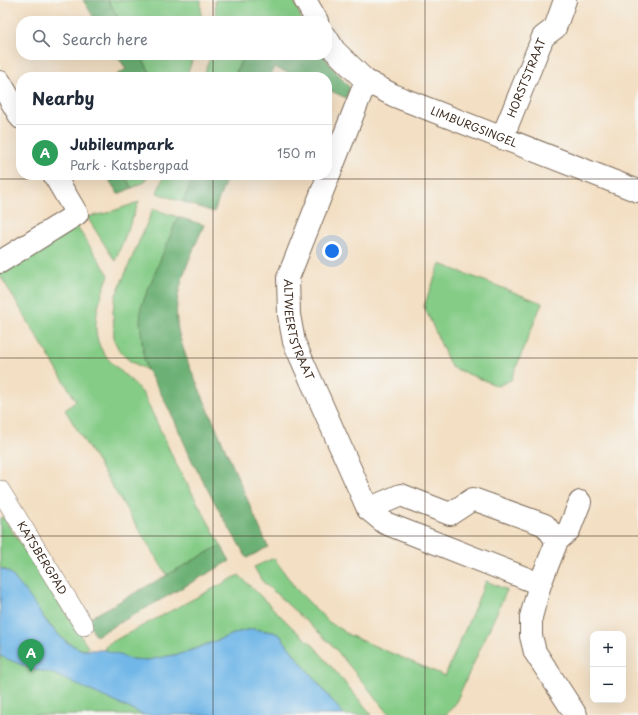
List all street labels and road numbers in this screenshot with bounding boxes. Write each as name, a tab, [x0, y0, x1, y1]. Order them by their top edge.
street label: HORSTSTRAAT	[502, 35, 550, 120]
street label: LIMBURGSINGEL	[428, 102, 520, 151]
street label: ALTWEERTSTRAAT	[280, 279, 319, 383]
street label: KATSBERGPAD	[13, 518, 72, 598]

